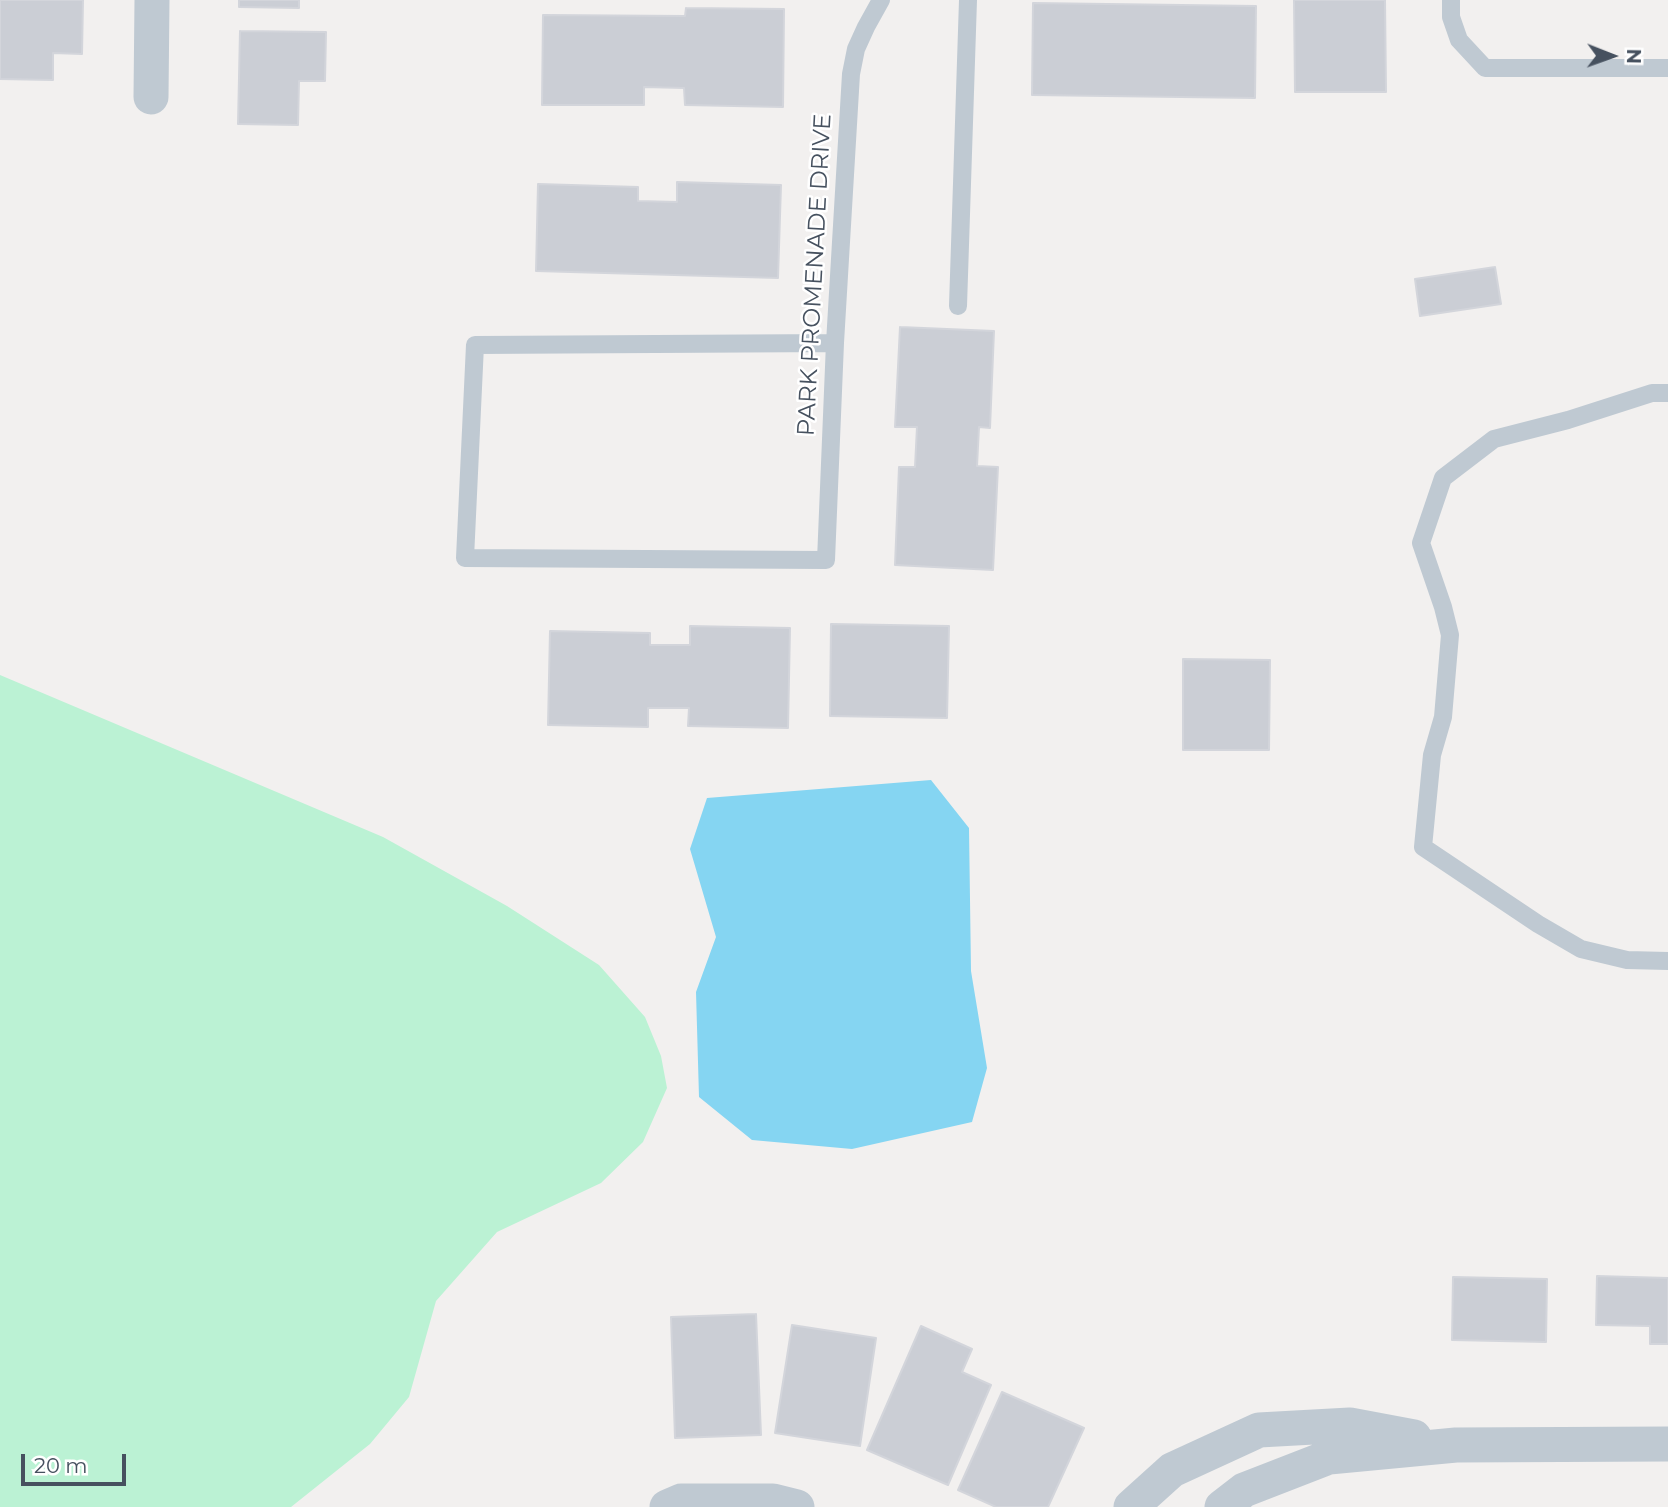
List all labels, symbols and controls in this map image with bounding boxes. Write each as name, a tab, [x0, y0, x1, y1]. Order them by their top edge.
north arrow	[1577, 21, 1647, 91]
text: N	[1622, 48, 1645, 64]
street label: PARK PROMENADE DRIVE	[792, 113, 838, 437]
scale bar	[24, 1440, 130, 1484]
text: 20 m	[34, 1453, 88, 1478]

